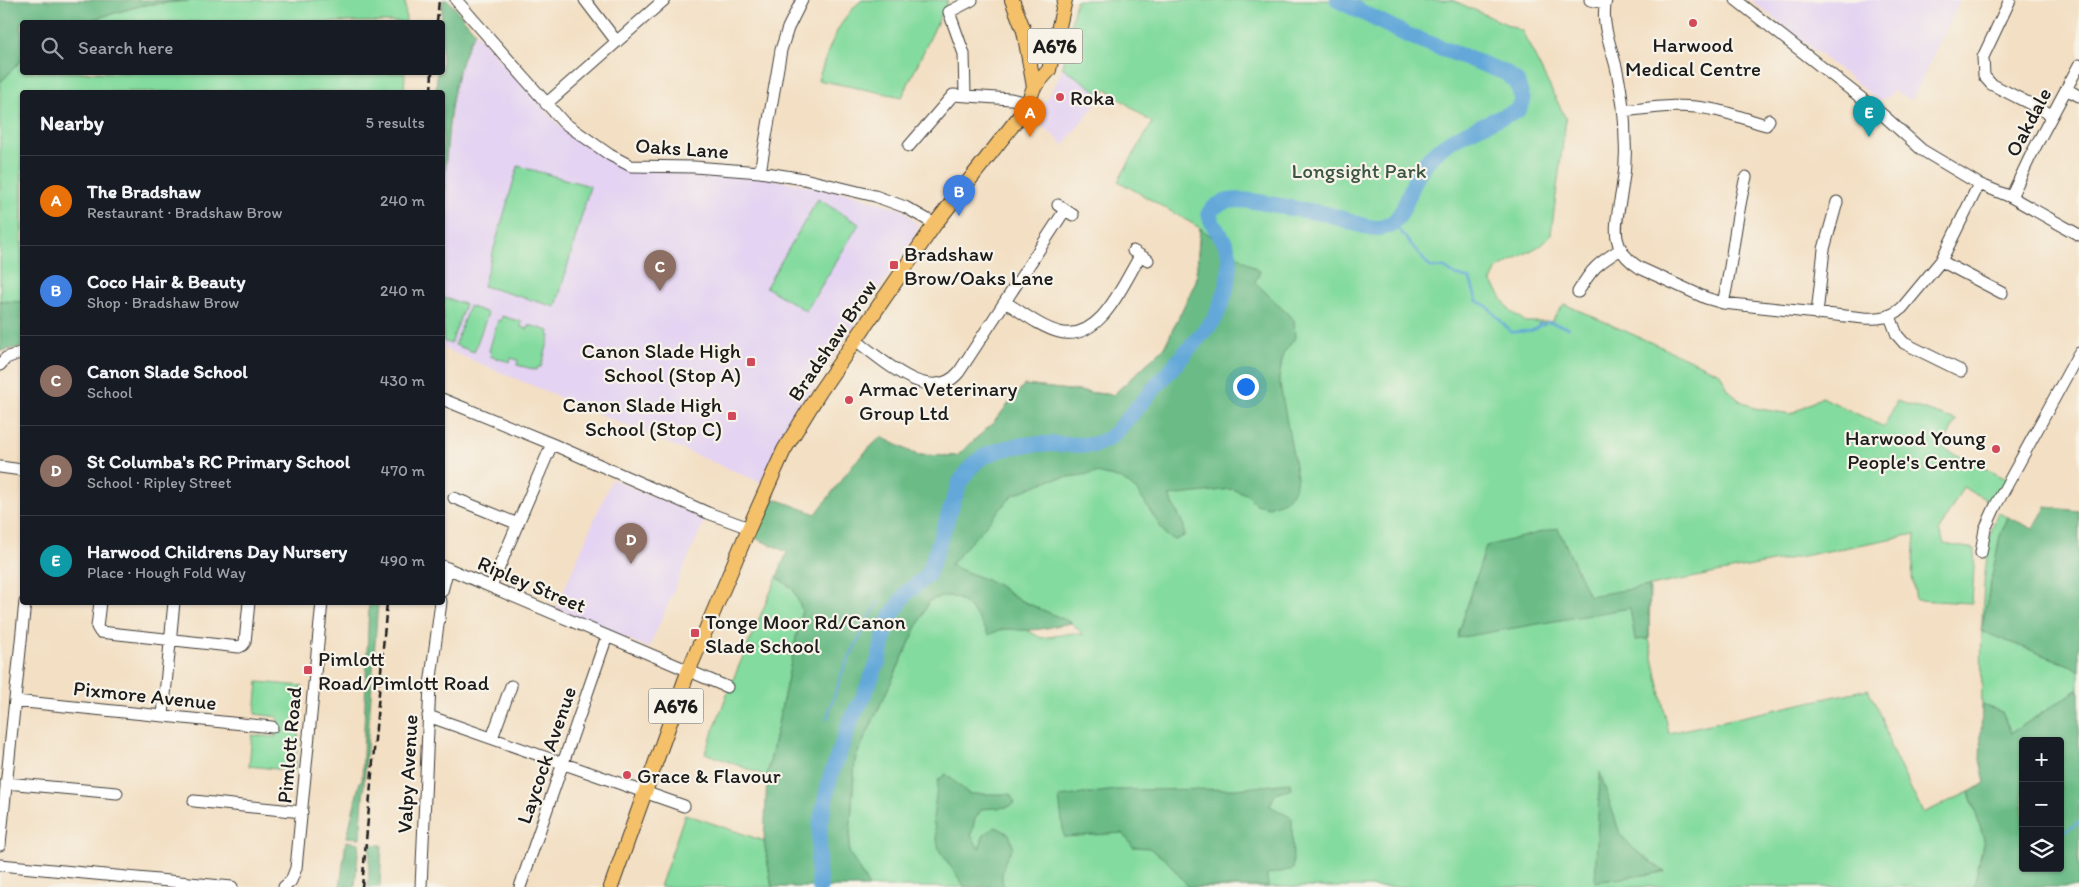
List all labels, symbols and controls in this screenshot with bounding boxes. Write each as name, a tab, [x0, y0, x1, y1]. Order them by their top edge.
marker: Harwood Medical Centre	[1687, 17, 1699, 29]
search box	[20, 20, 445, 75]
road number: A676	[1028, 28, 1082, 64]
place label: Harwood Medical Centre	[1625, 32, 1761, 81]
icon: search	[38, 34, 66, 62]
text: Search here	[78, 36, 173, 59]
street label: Oakdale	[1999, 83, 2057, 161]
place label: Roka	[1070, 85, 1115, 110]
marker: Roka	[1054, 91, 1066, 103]
pin: A	[1014, 96, 1046, 137]
pin: E	[1853, 96, 1885, 137]
text: Nearby	[40, 110, 104, 135]
text: 5 results	[365, 113, 425, 132]
street label: Oaks Lane	[634, 132, 730, 164]
park label: Longsight Park	[1292, 158, 1427, 183]
pin: B	[943, 175, 975, 216]
text: The Bradshaw	[87, 180, 201, 203]
text: A	[51, 191, 61, 210]
text: 240 m	[380, 191, 425, 210]
text: Restaurant · Bradshaw Brow	[87, 203, 282, 222]
place label: Bradshaw Brow/Oaks Lane	[904, 241, 1054, 290]
pin: C	[644, 250, 676, 291]
marker: Bradshaw Brow/Oaks Lane	[888, 259, 900, 271]
text: Coco Hair & Beauty	[87, 270, 245, 293]
street label: Bradshaw Brow	[782, 275, 882, 405]
text: B	[51, 281, 61, 300]
text: 240 m	[380, 281, 425, 300]
text: Shop · Bradshaw Brow	[87, 293, 239, 312]
place label: Canon Slade High School (Stop A)	[581, 338, 741, 387]
marker: Canon Slade High School (Stop A)	[745, 356, 757, 368]
text: Canon Slade School	[87, 360, 248, 383]
text: C	[51, 371, 61, 390]
text: 430 m	[380, 371, 425, 390]
your location	[1233, 374, 1259, 400]
place label: Armac Veterinary Group Ltd	[859, 376, 1017, 425]
text: School	[87, 383, 133, 402]
place label: Canon Slade High School (Stop C)	[562, 392, 722, 441]
marker: Armac Veterinary Group Ltd	[843, 394, 855, 406]
marker: Canon Slade High School (Stop C)	[726, 410, 738, 422]
place label: Harwood Young People's Centre	[1845, 425, 1986, 474]
marker: Harwood Young People's Centre	[1990, 443, 2002, 455]
text: St Columba's RC Primary School	[87, 450, 350, 473]
text: D	[51, 461, 61, 480]
text: 470 m	[381, 461, 425, 480]
text: School · Ripley Street	[87, 473, 231, 492]
pin: D	[615, 523, 647, 564]
text: Harwood Childrens Day Nursery	[87, 540, 347, 563]
street label: Ripley Street	[474, 550, 590, 618]
text: E	[52, 551, 60, 570]
text: 490 m	[380, 551, 425, 570]
text: Place · Hough Fold Way	[87, 563, 246, 582]
place label: Tonge Moor Rd/Canon Slade School	[705, 609, 906, 658]
marker: Tonge Moor Rd/Canon Slade School	[689, 627, 701, 639]
place label: Pimlott Road/Pimlott Road	[318, 646, 490, 695]
marker: Pimlott Road/Pimlott Road	[302, 664, 314, 676]
street label: Pixmore Avenue	[72, 675, 218, 715]
street label: Laycock Avenue	[511, 683, 581, 827]
street label: Pimlott Road	[271, 685, 307, 804]
road number: A676	[648, 688, 704, 724]
street label: Valpy Avenue	[391, 714, 423, 834]
map controls	[2019, 737, 2064, 872]
button: +	[2019, 737, 2064, 782]
place label: Grace & Flavour	[637, 763, 781, 788]
marker: Grace & Flavour	[621, 769, 633, 781]
button: −	[2019, 782, 2064, 827]
button: layers	[2019, 827, 2064, 872]

